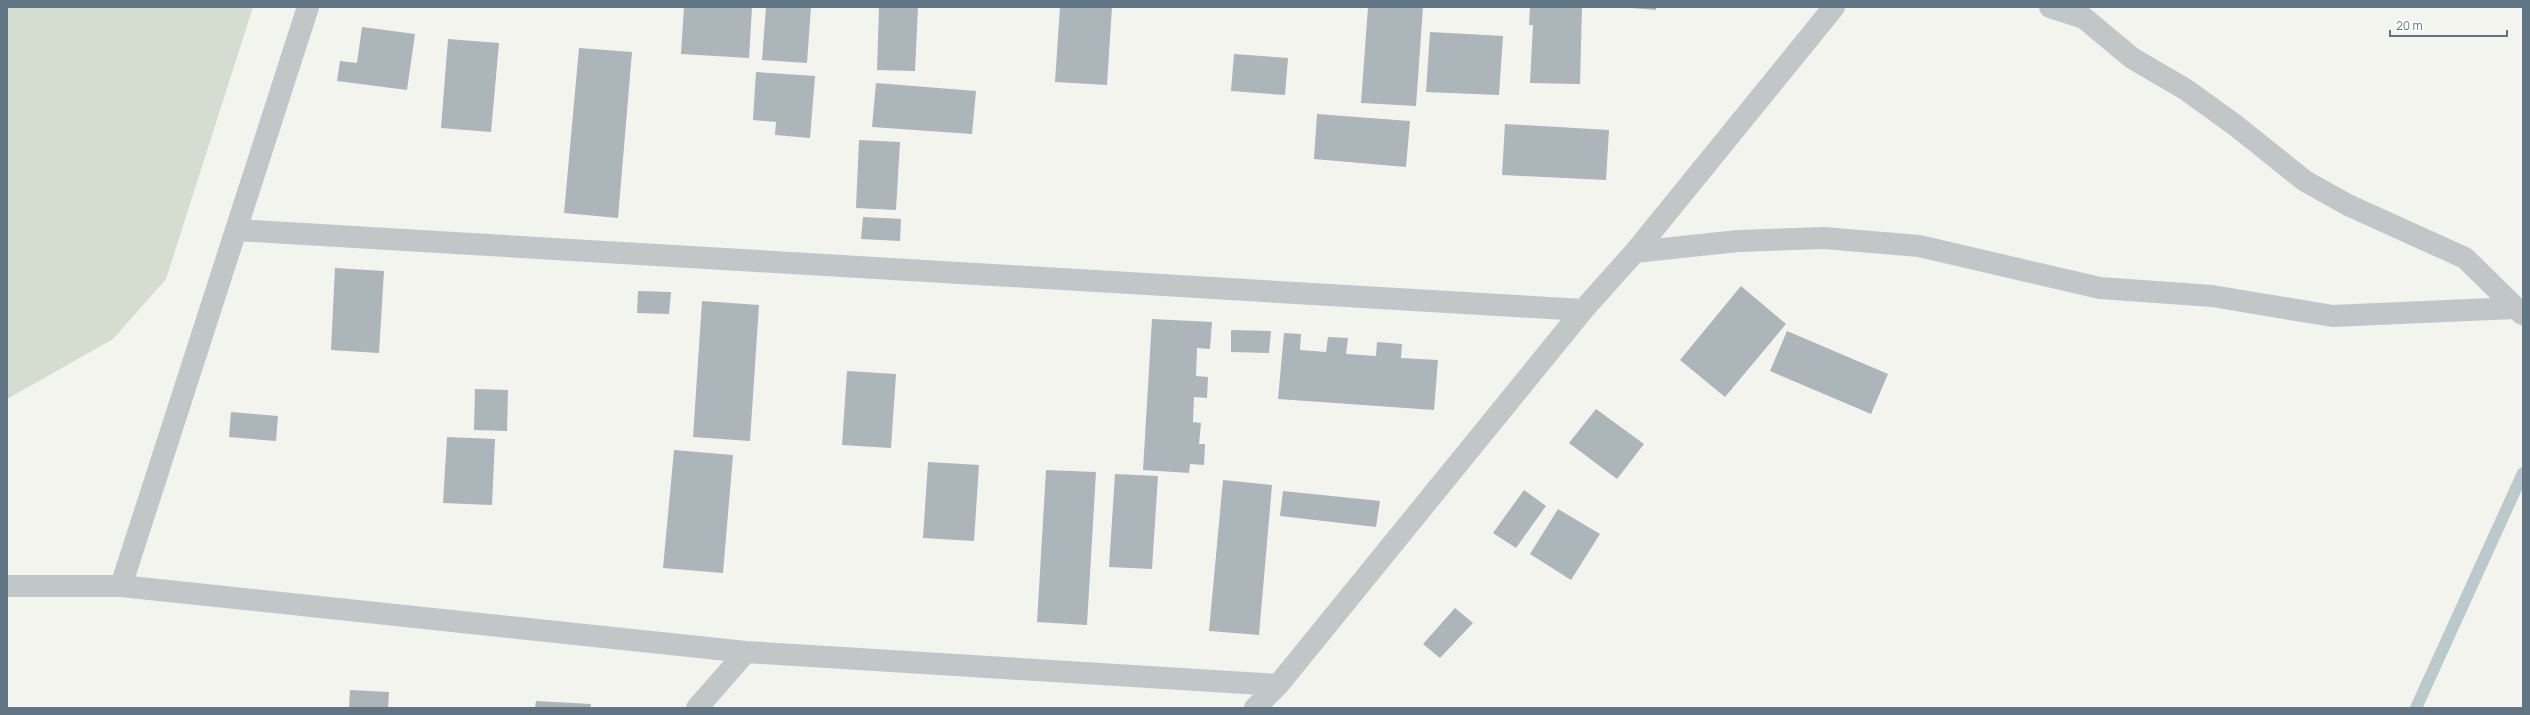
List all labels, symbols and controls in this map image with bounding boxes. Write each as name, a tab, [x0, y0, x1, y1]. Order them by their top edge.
scale bar	[2390, 12, 2507, 38]
text: 20 m	[2396, 17, 2423, 34]

